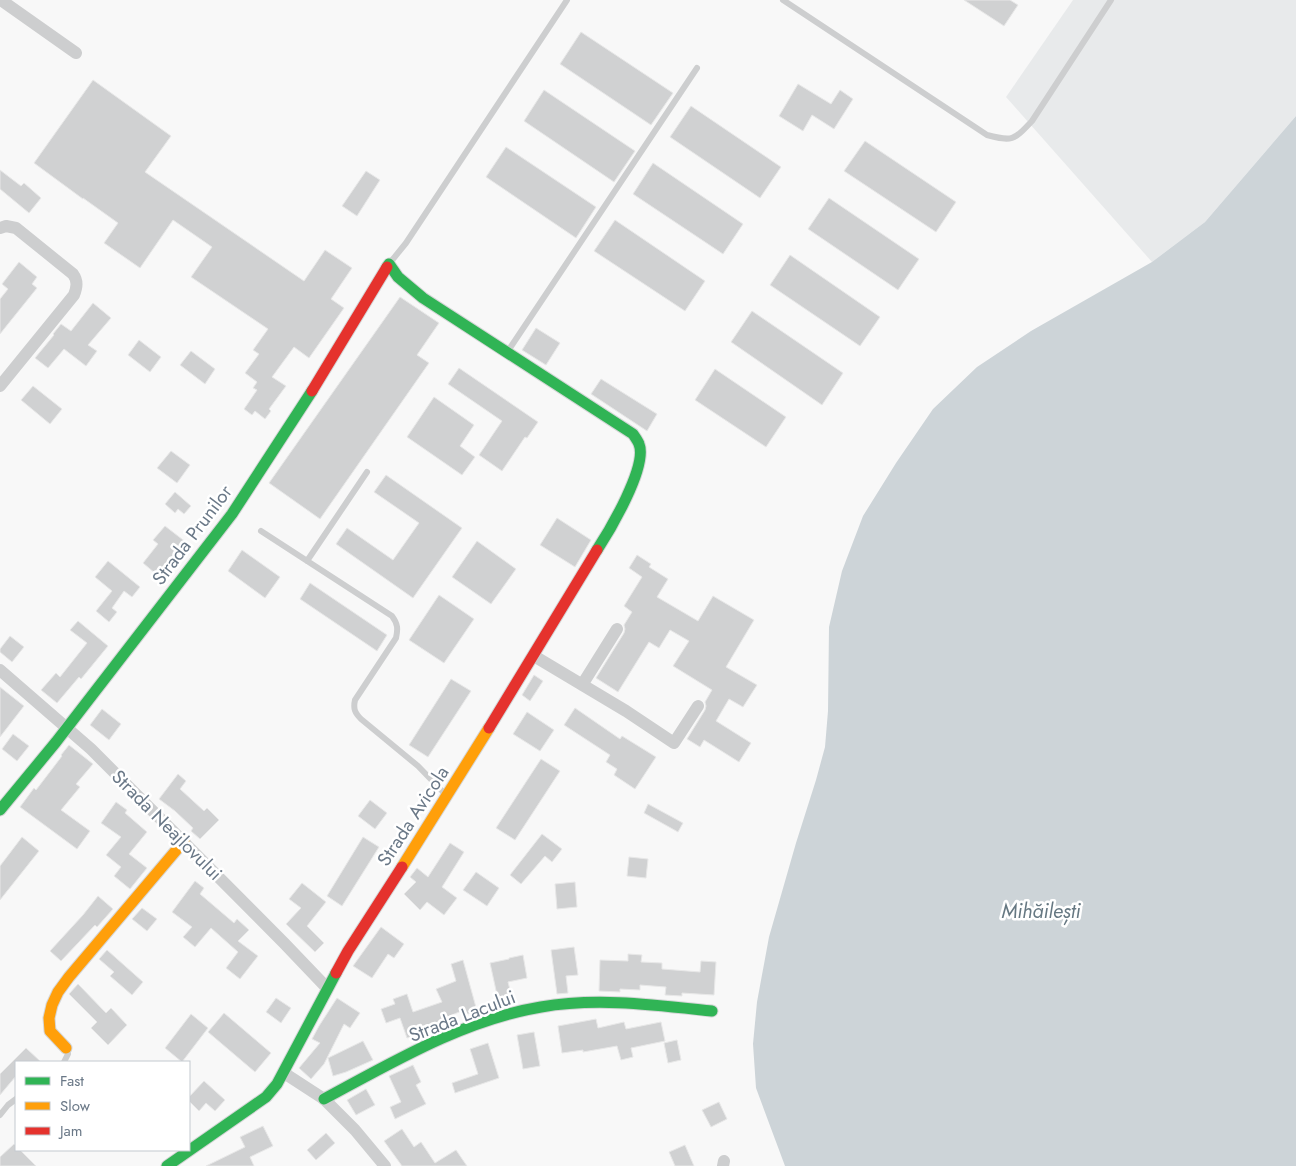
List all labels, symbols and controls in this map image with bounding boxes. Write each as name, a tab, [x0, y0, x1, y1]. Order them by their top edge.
street label: Strada Prunilor	[145, 479, 239, 591]
street label: Strada Avicola	[371, 761, 455, 871]
street label: Strada Neajlovului	[106, 764, 228, 886]
water label: Mihăilești	[1001, 897, 1081, 926]
street label: Strada Lacului	[405, 983, 519, 1049]
legend	[15, 1061, 190, 1151]
text: Fast	[60, 1070, 84, 1092]
text: Slow	[60, 1095, 91, 1117]
text: Jam	[58, 1120, 83, 1142]

